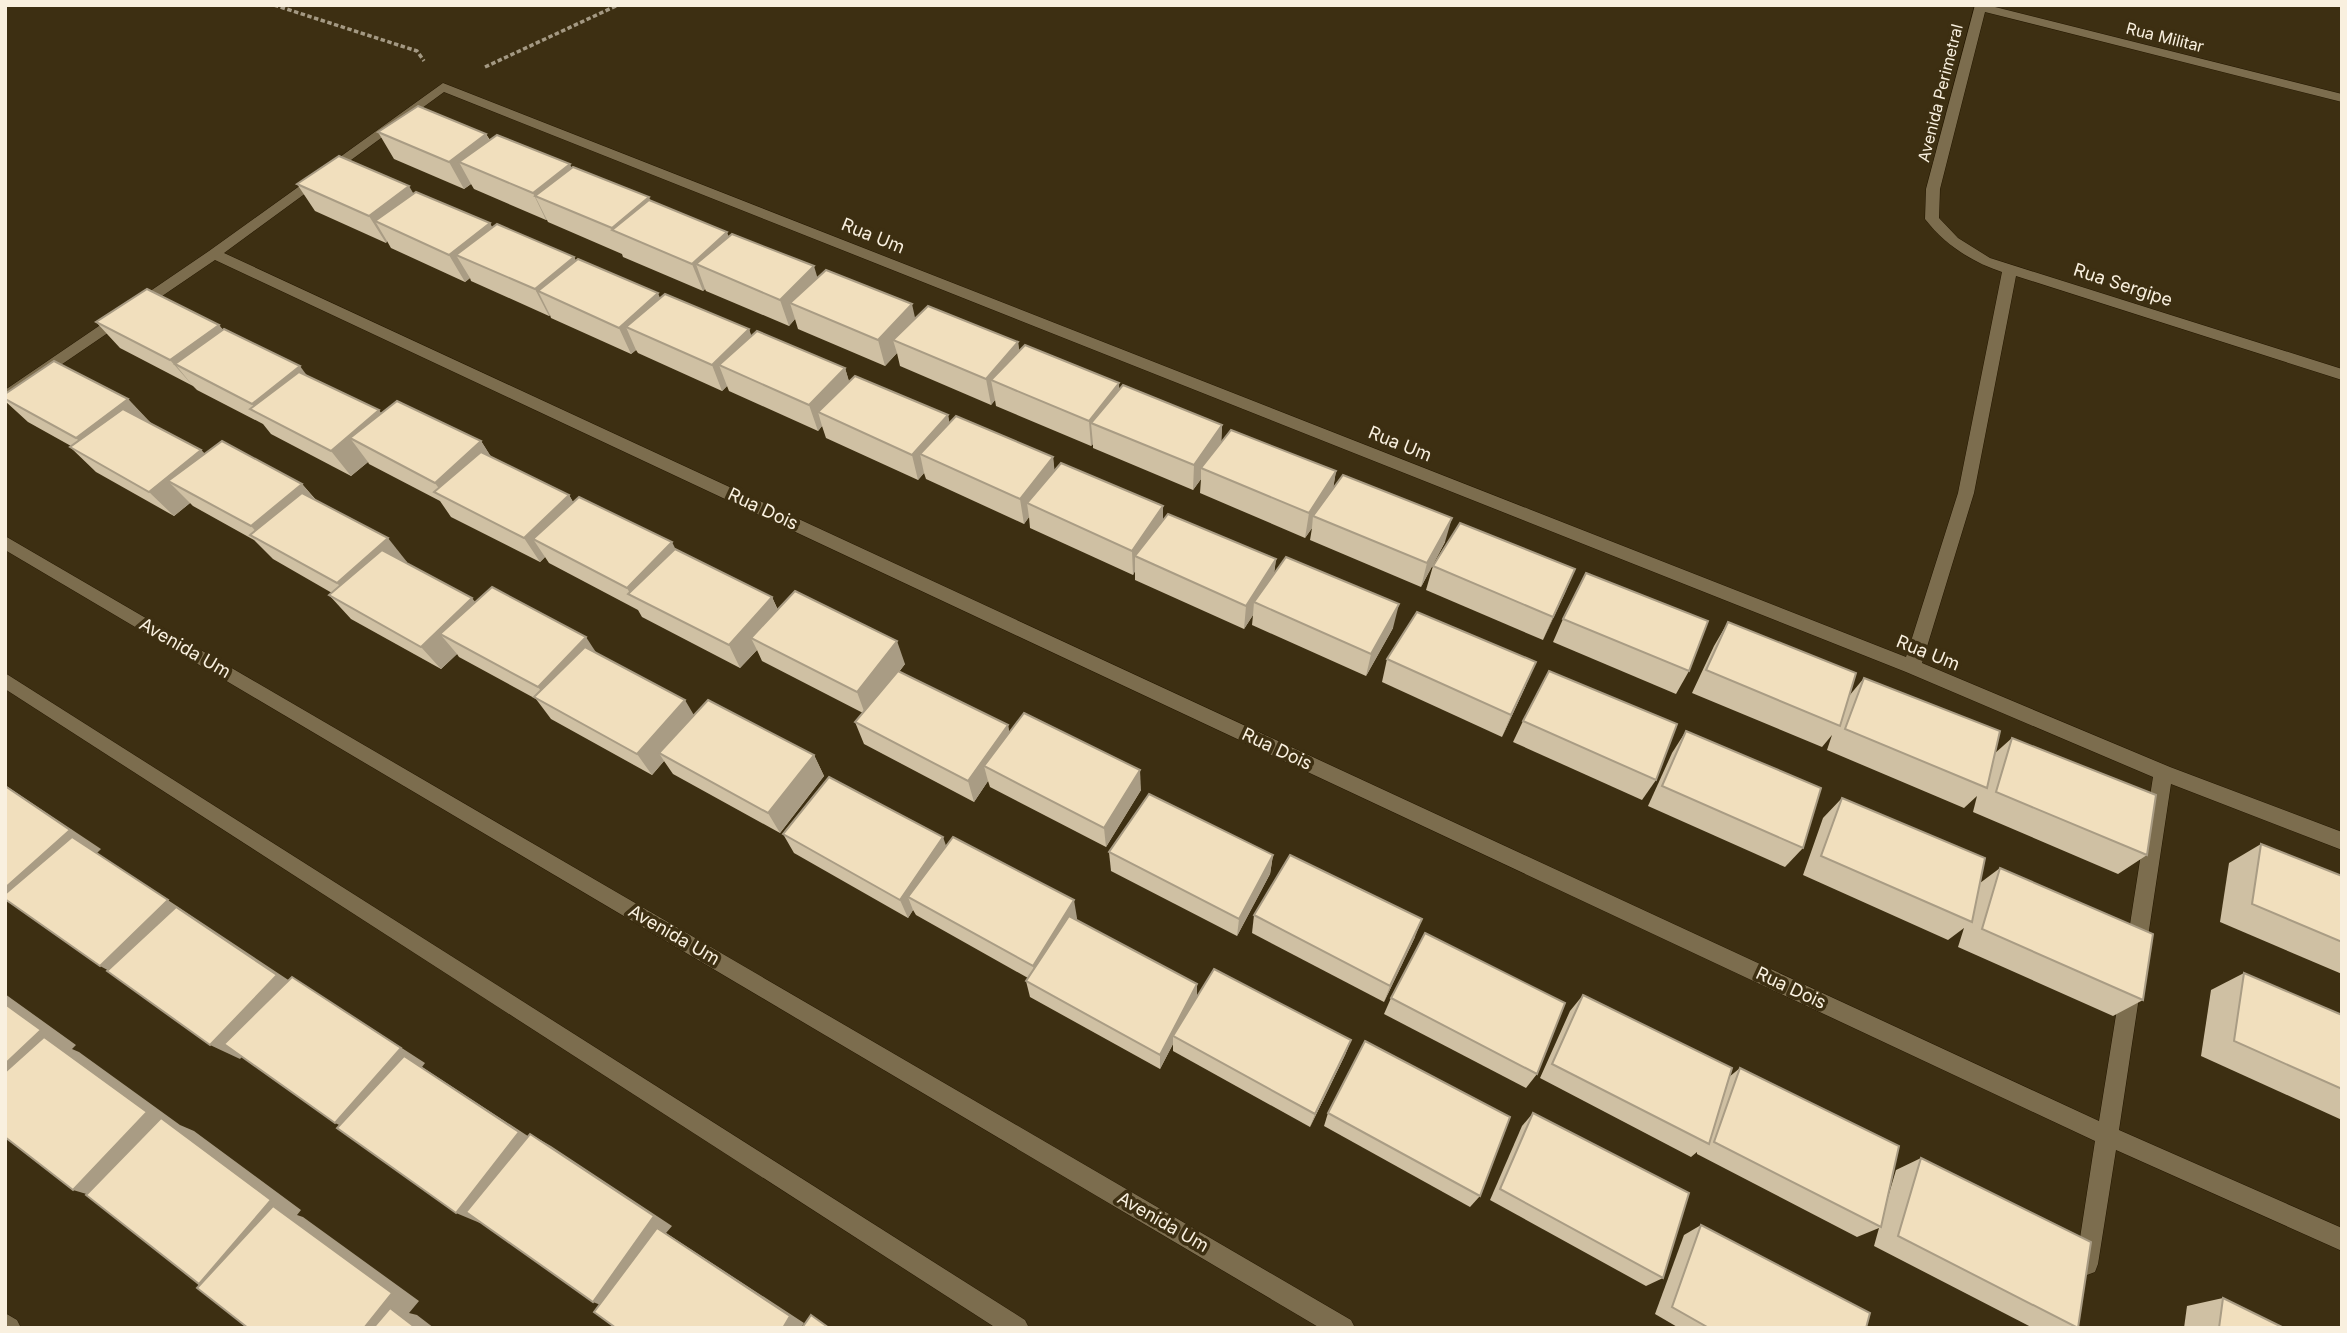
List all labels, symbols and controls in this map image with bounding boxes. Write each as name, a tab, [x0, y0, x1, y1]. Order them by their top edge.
street label: Rua Militar	[2124, 18, 2206, 56]
street label: Avenida Perimetral	[1913, 22, 1967, 164]
street label: Rua Um	[838, 213, 908, 258]
street label: Rua Sergipe	[2071, 259, 2175, 310]
street label: Rua Um	[1365, 421, 1435, 466]
street label: Rua Dois	[725, 483, 802, 534]
street label: Avenida Um	[136, 613, 235, 682]
street label: Rua Um	[1893, 630, 1963, 675]
street label: Rua Dois	[1239, 723, 1316, 774]
street label: Avenida Um	[625, 900, 724, 969]
street label: Rua Dois	[1753, 962, 1830, 1013]
street label: Avenida Um	[1114, 1187, 1213, 1256]

